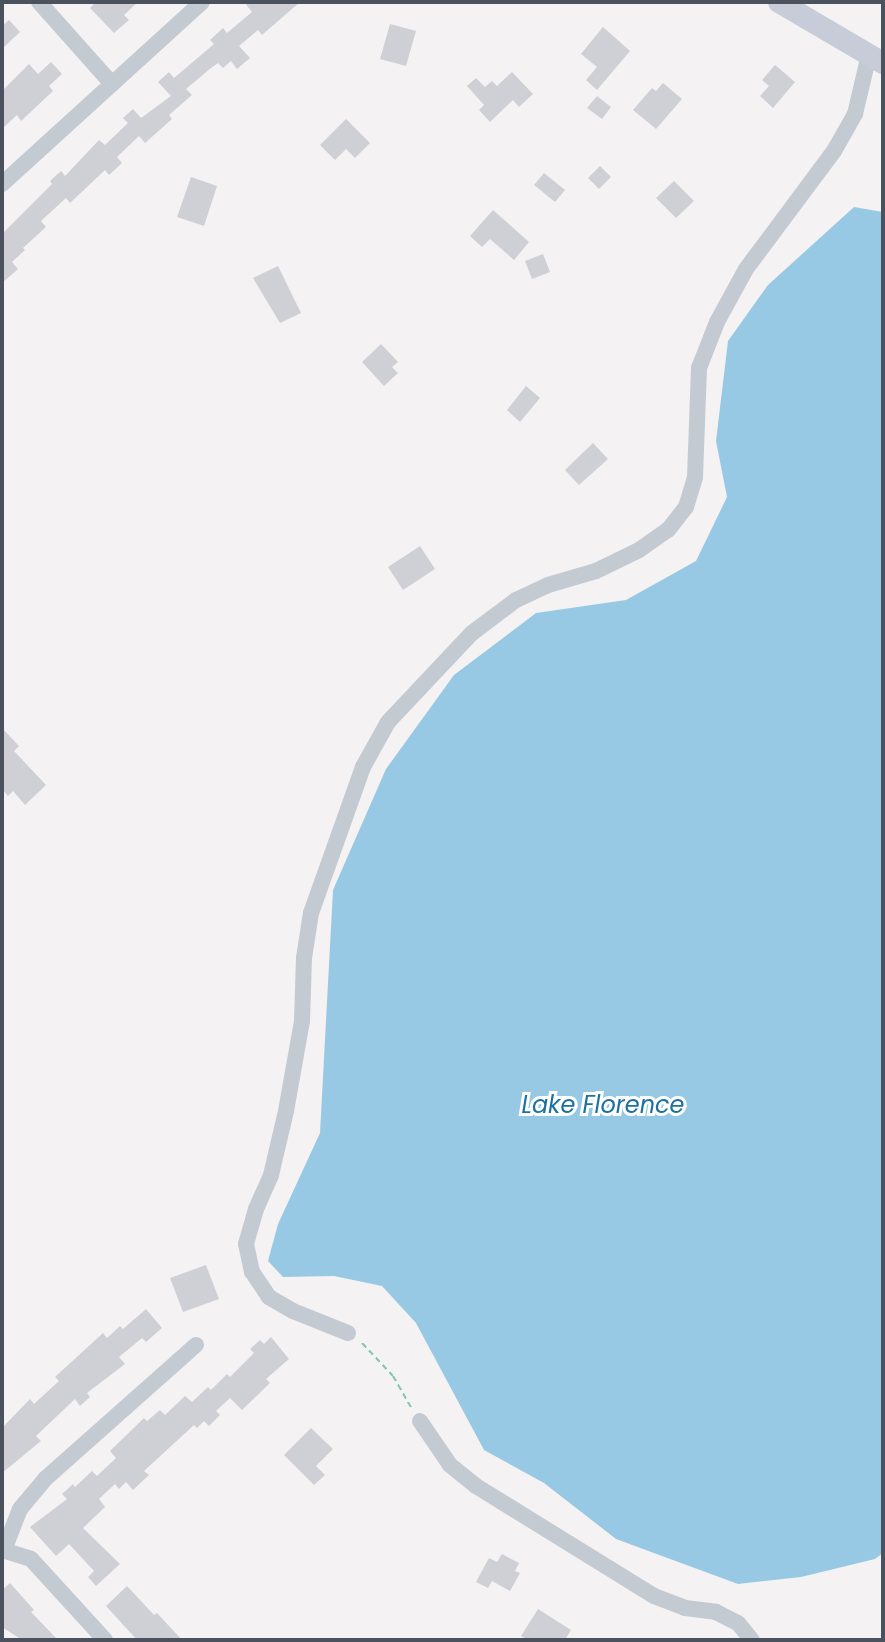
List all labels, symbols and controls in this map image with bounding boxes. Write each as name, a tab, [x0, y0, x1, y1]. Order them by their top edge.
water label: Lake Florence	[522, 1091, 684, 1119]

